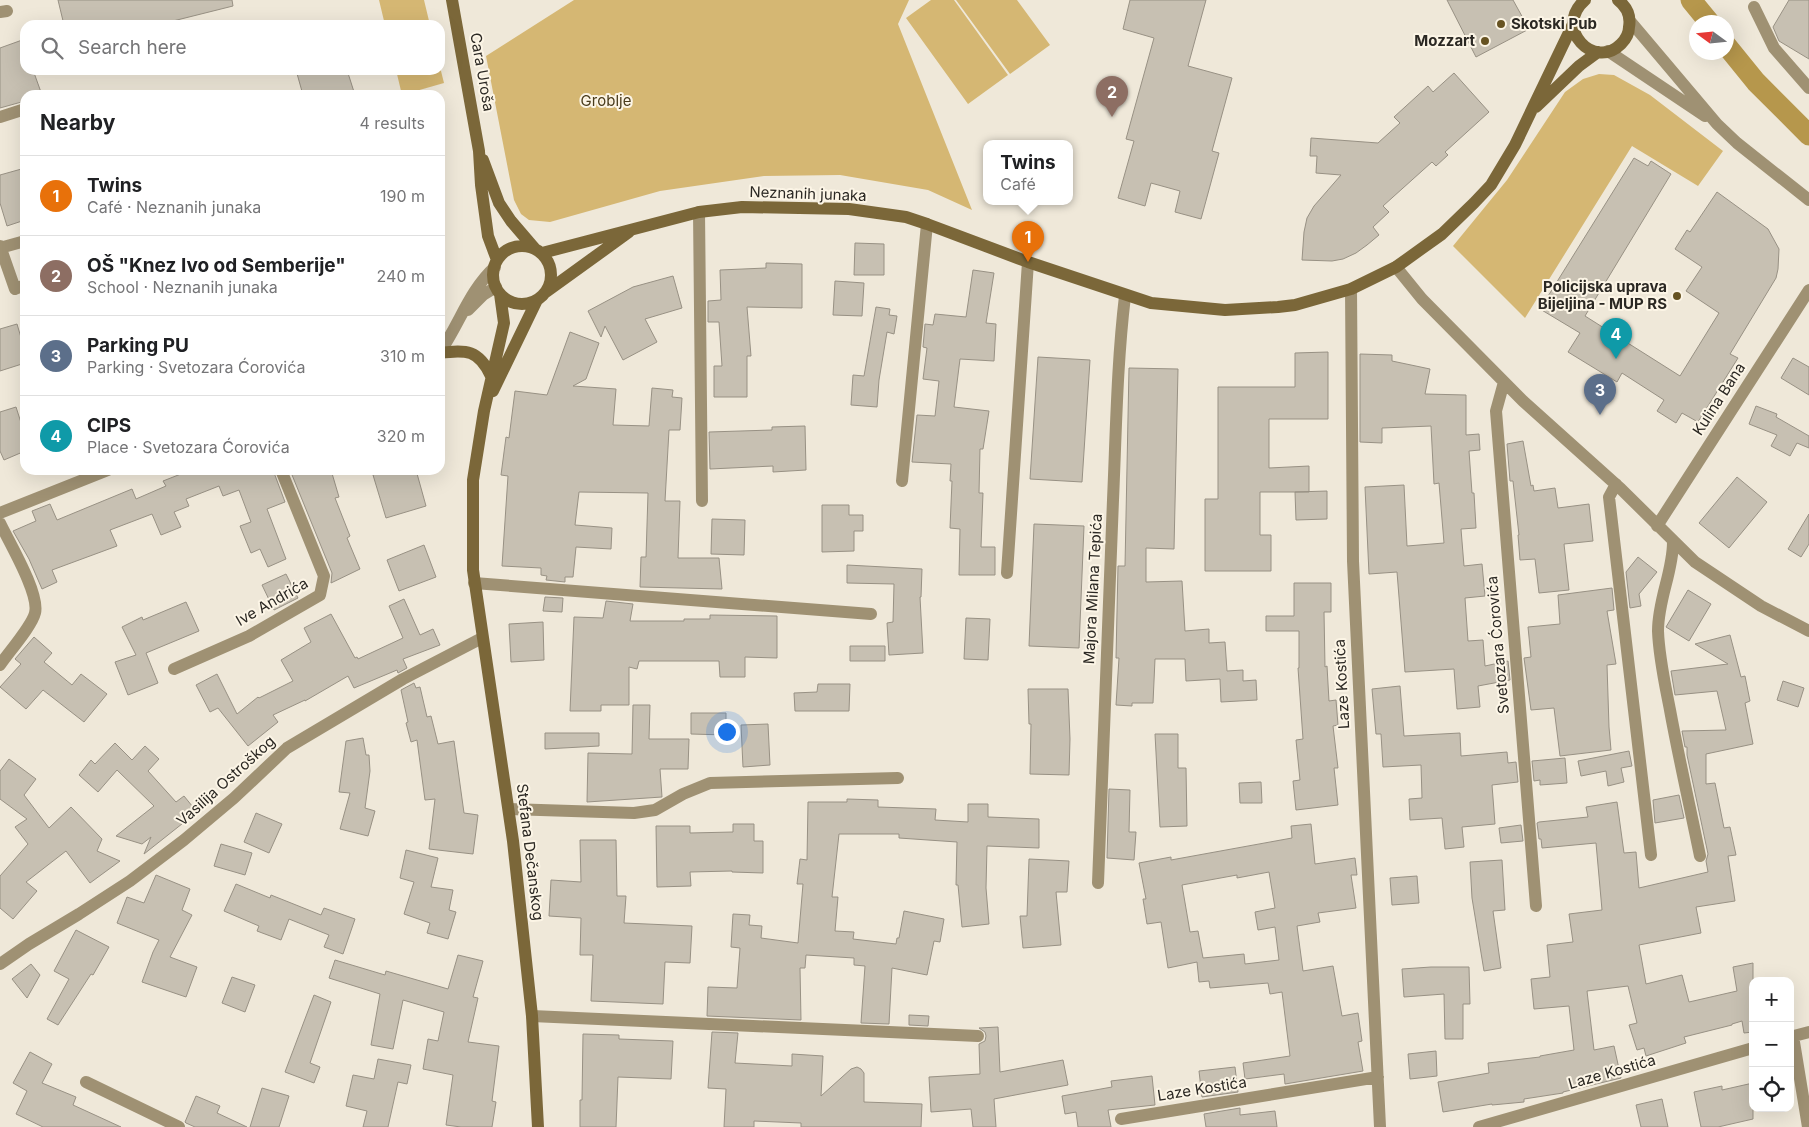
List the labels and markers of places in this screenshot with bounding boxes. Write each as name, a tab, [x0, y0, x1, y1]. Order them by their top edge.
place label: Skotski Pub	[1511, 14, 1597, 33]
marker: Skotski Pub	[1495, 18, 1507, 30]
place label: Mozzart	[1414, 31, 1475, 50]
marker: Mozzart	[1479, 35, 1491, 47]
pin: 2	[1096, 76, 1128, 117]
pin: 1	[1012, 221, 1044, 262]
place label: Policijska uprava Bijeljina - MUP RS	[1538, 277, 1667, 313]
marker: Policijska uprava Bijeljina - MUP RS	[1671, 290, 1683, 302]
pin: 4	[1600, 318, 1632, 359]
pin: 3	[1584, 374, 1616, 415]

